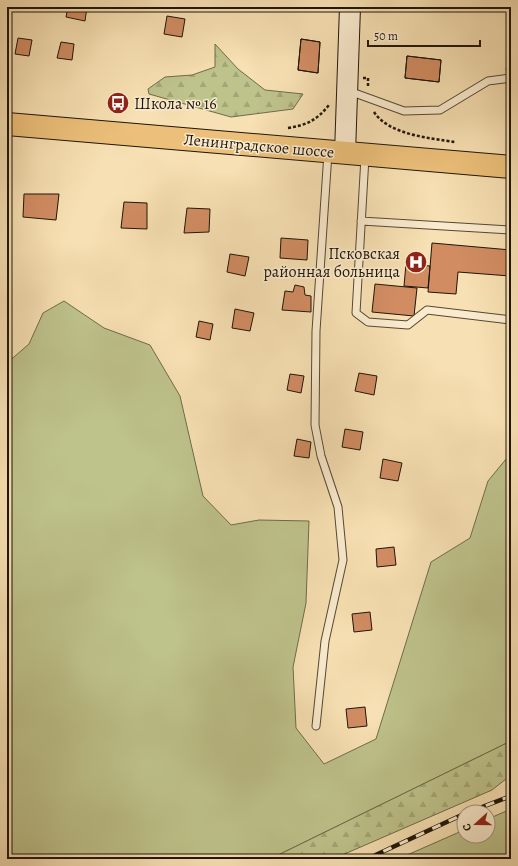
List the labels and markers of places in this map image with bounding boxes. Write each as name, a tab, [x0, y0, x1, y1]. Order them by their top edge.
bus stop icon: Школа № 16	[105, 90, 131, 116]
place label: Школа № 16	[134, 93, 217, 115]
place label: Псковская районная больница	[263, 243, 401, 283]
hospital icon: Псковская районная больница	[403, 249, 429, 275]

